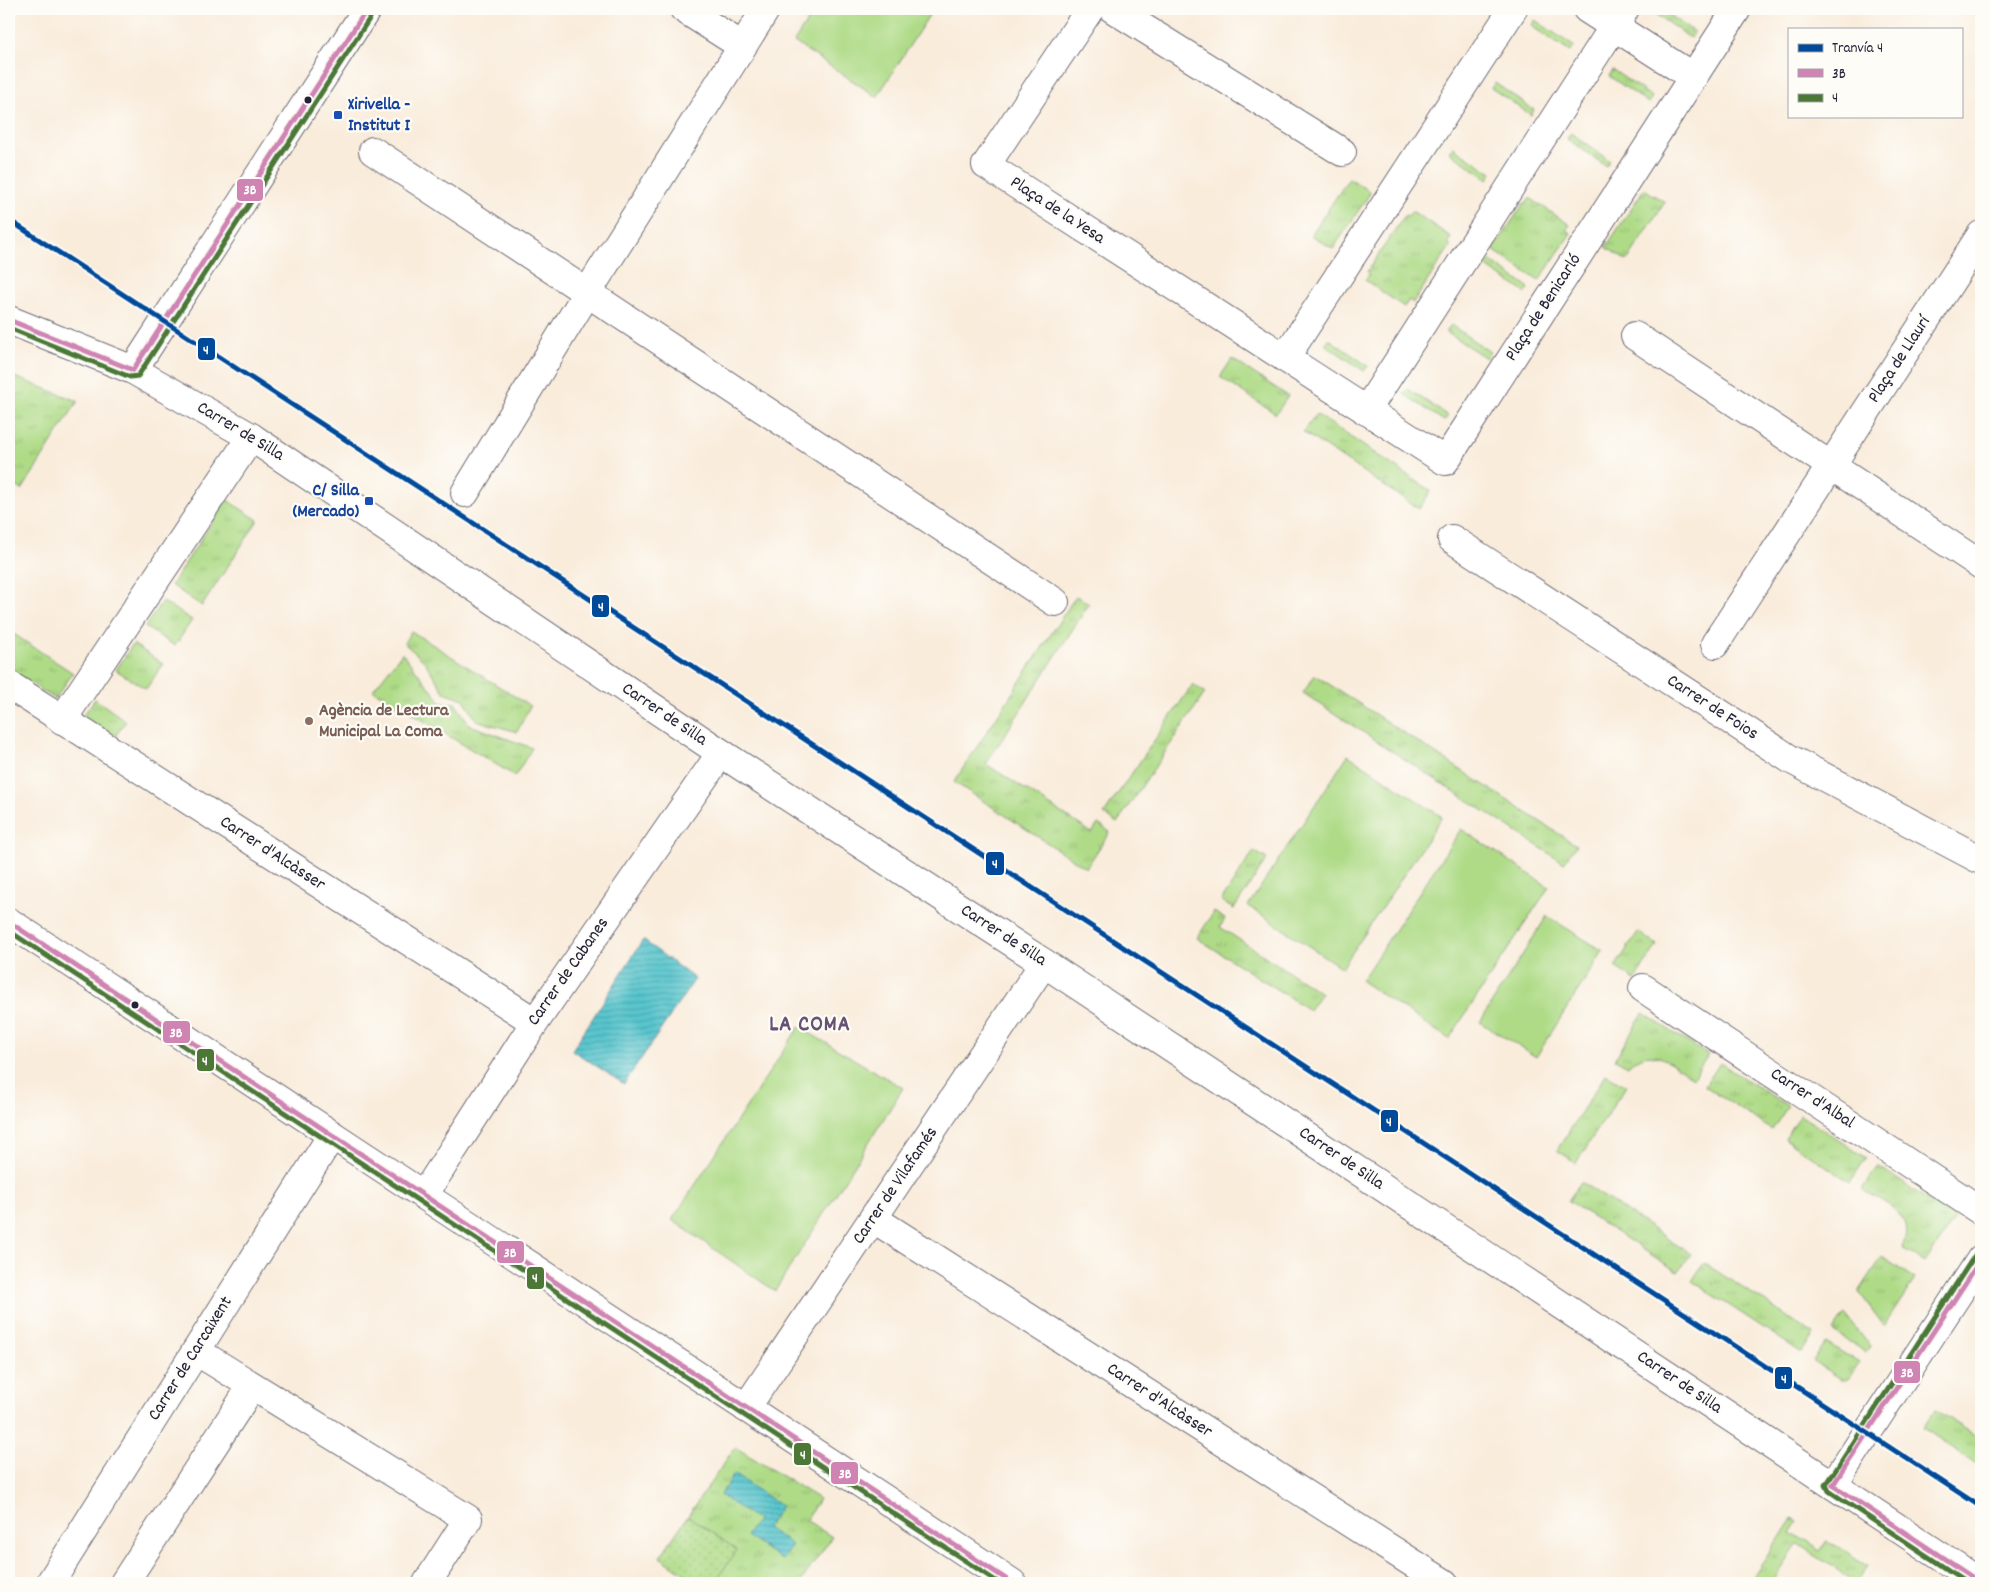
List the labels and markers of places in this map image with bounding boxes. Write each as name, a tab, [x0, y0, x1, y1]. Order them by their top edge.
place label: Xirivella - Institut I	[348, 93, 411, 139]
unlabelled marker	[303, 95, 313, 105]
marker: Xirivella - Institut I	[332, 109, 344, 121]
place label: C/ Silla (Mercado)	[293, 479, 360, 525]
marker: C/ Silla (Mercado)	[363, 495, 375, 507]
place label: Agència de Lectura Municipal La Coma	[319, 699, 449, 745]
marker: Agència de Lectura Municipal La Coma	[303, 715, 315, 727]
unlabelled marker	[130, 1000, 140, 1010]

